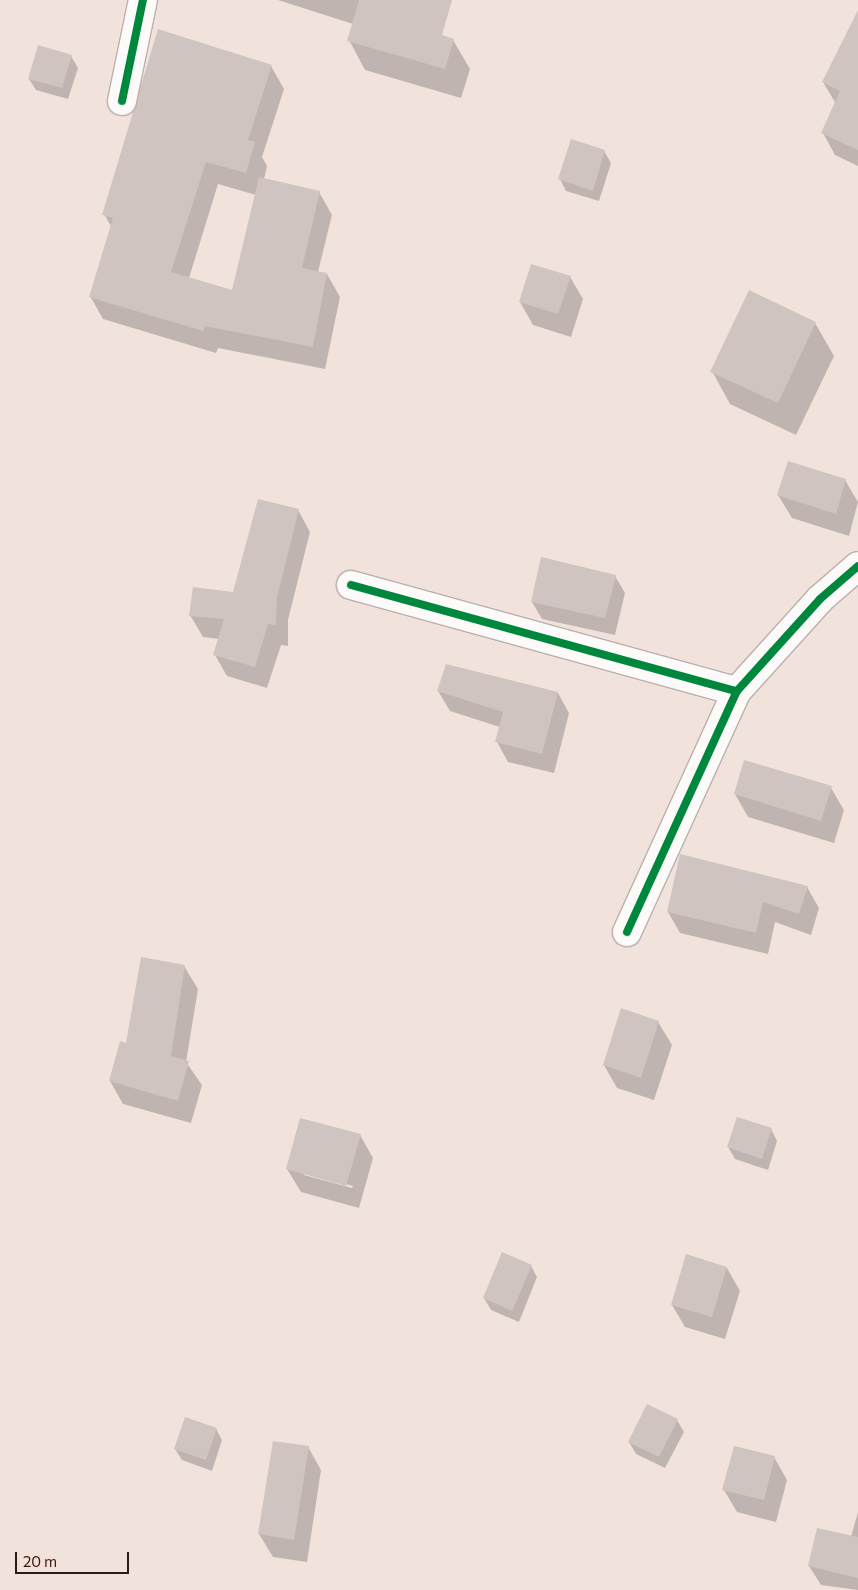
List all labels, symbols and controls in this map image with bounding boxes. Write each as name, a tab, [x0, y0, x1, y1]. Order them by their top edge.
scale bar	[18, 1542, 131, 1574]
text: 20 m	[23, 1552, 57, 1570]

